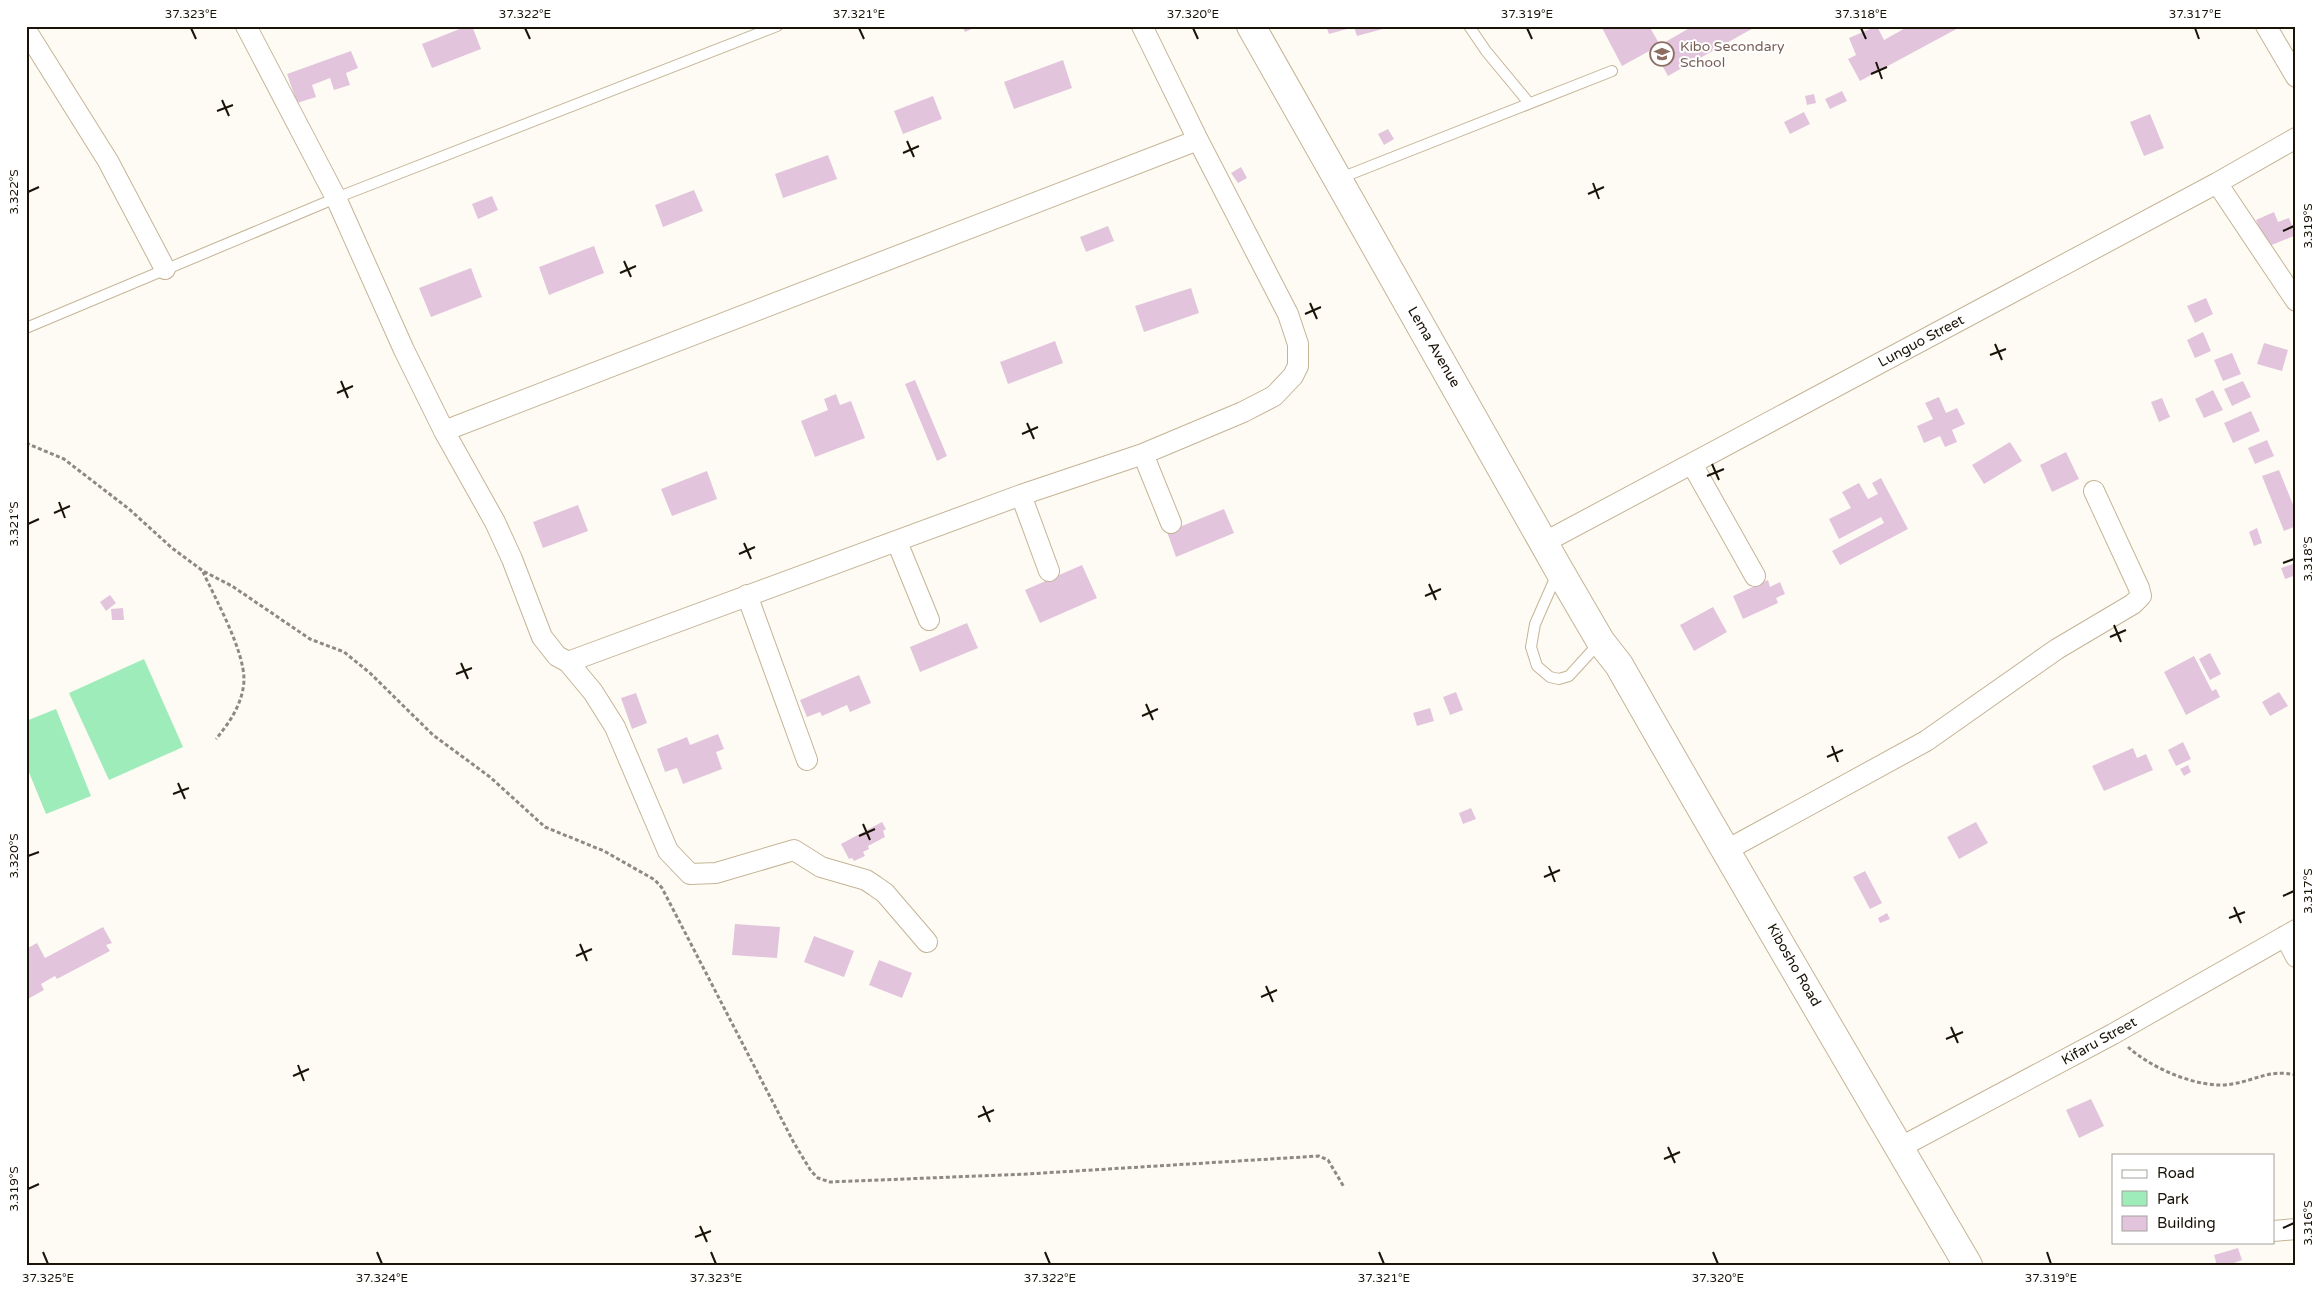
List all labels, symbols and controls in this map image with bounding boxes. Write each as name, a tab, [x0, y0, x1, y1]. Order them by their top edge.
text: 37.323°E	[165, 7, 218, 21]
text: 37.322°E	[499, 7, 552, 21]
text: 37.321°E	[833, 7, 886, 21]
text: 37.320°E	[1167, 7, 1220, 21]
text: 37.319°E	[1501, 7, 1554, 21]
text: 37.318°E	[1835, 7, 1888, 21]
text: 37.317°E	[2169, 7, 2222, 21]
place label: Kibo Secondary School	[1680, 38, 1785, 71]
school or university icon: Kibo Secondary School	[1649, 41, 1675, 67]
text: 3.322°S	[7, 169, 21, 215]
text: 3.319°S	[2301, 203, 2315, 249]
street label: Lema Avenue	[1404, 304, 1464, 390]
street label: Lunguo Street	[1875, 311, 1967, 371]
text: 3.321°S	[7, 501, 21, 547]
text: 3.318°S	[2301, 536, 2315, 582]
text: 3.320°S	[7, 833, 21, 879]
text: 3.317°S	[2301, 868, 2315, 914]
street label: Kibosho Road	[1763, 921, 1825, 1009]
street label: Kifaru Street	[2058, 1013, 2140, 1069]
legend	[2112, 1154, 2274, 1244]
text: Road	[2157, 1164, 2195, 1182]
text: 3.319°S	[7, 1166, 21, 1212]
text: Park	[2157, 1190, 2189, 1208]
text: 3.316°S	[2301, 1200, 2315, 1246]
text: Building	[2157, 1214, 2216, 1232]
text: 37.325°E	[22, 1271, 74, 1285]
text: 37.324°E	[356, 1271, 409, 1285]
text: 37.323°E	[690, 1271, 743, 1285]
text: 37.322°E	[1024, 1271, 1077, 1285]
text: 37.321°E	[1358, 1271, 1411, 1285]
text: 37.320°E	[1692, 1271, 1745, 1285]
text: 37.319°E	[2025, 1271, 2078, 1285]

